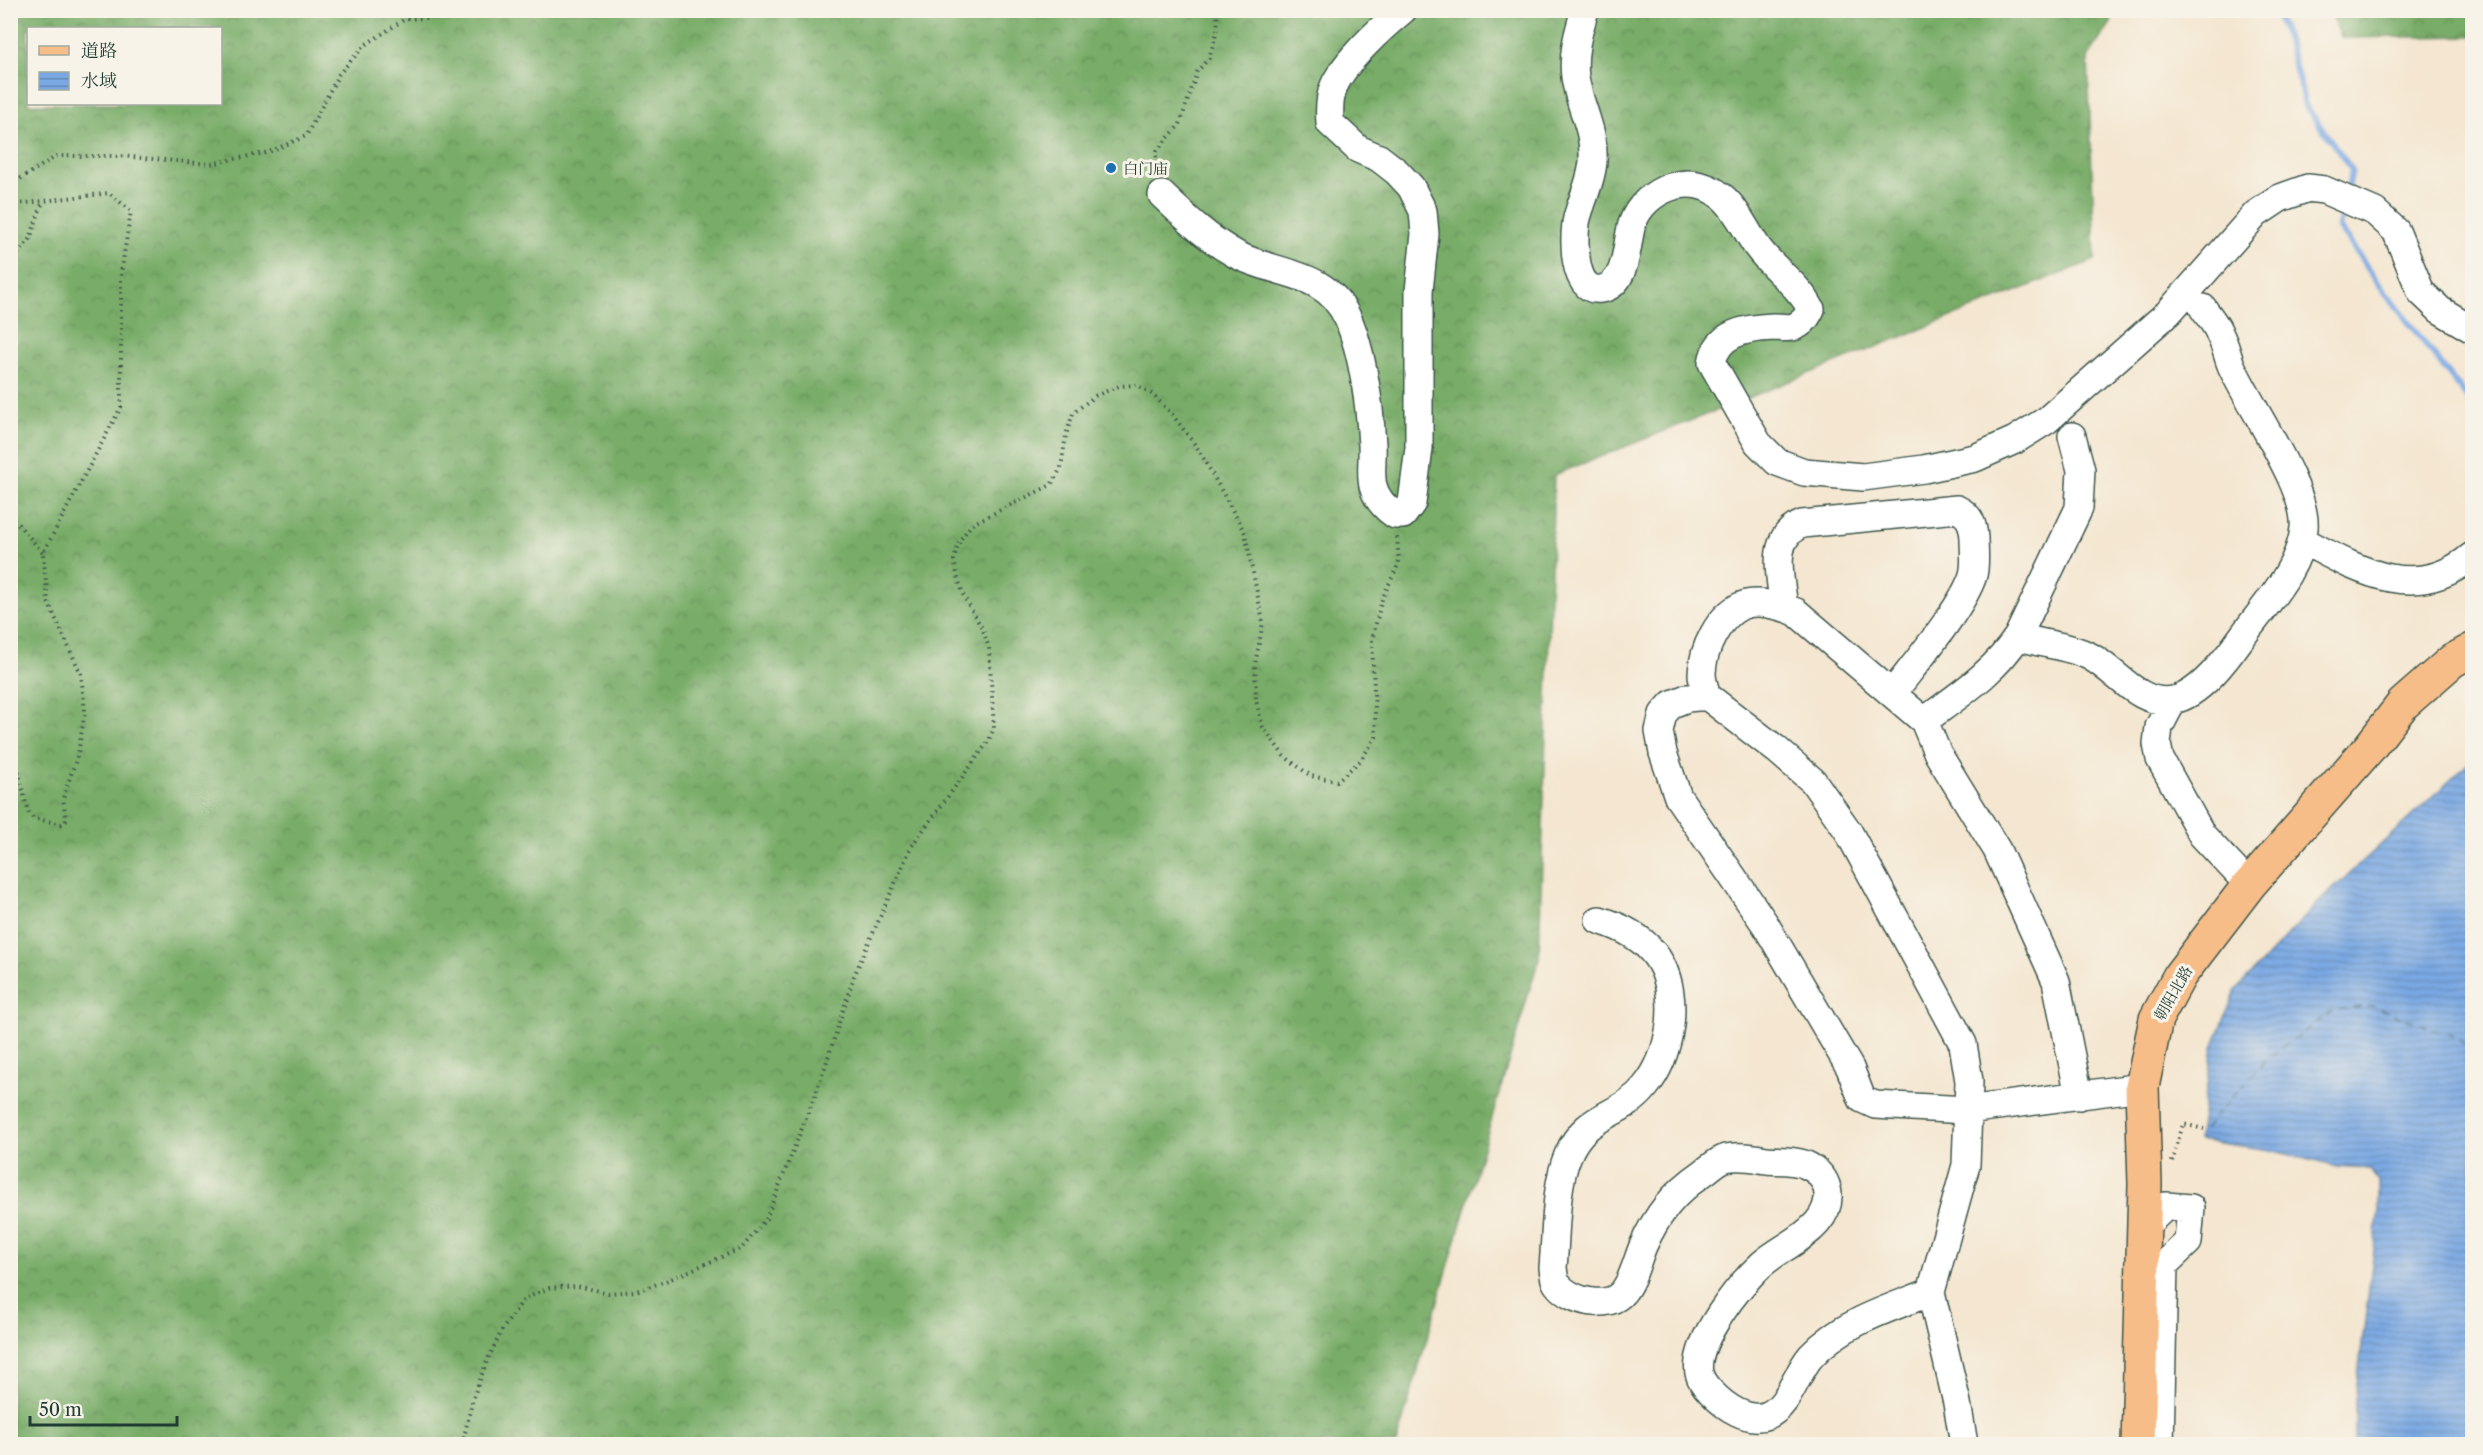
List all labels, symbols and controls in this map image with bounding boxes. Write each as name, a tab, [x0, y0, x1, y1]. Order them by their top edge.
legend	[27, 27, 222, 105]
text: 道路	[81, 40, 117, 62]
text: 水域	[81, 70, 117, 92]
place label: 白门庙	[1123, 159, 1168, 178]
marker: 白门庙	[1104, 161, 1118, 175]
street label: 朝阳北路	[2150, 962, 2196, 1024]
scale bar	[30, 1389, 177, 1427]
text: 50 m	[39, 1399, 82, 1421]

